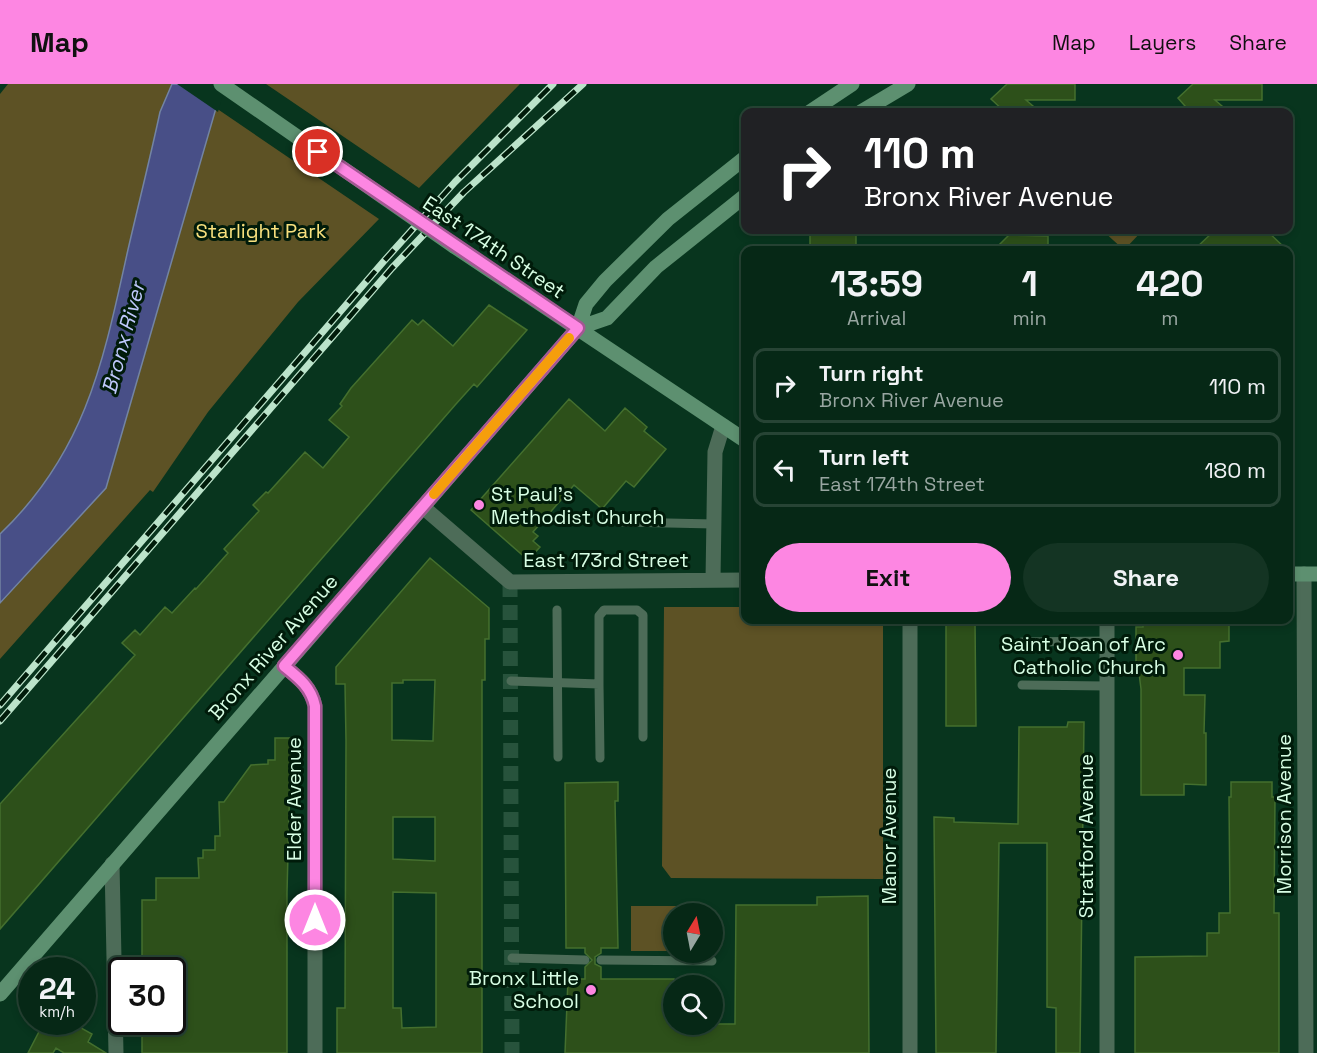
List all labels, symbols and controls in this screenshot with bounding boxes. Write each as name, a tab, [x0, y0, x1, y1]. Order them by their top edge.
text: Map	[30, 24, 89, 60]
text: Map	[1052, 29, 1096, 56]
text: Layers	[1129, 29, 1196, 56]
text: Share	[1229, 29, 1287, 56]
pin	[292, 126, 343, 177]
text: 110 m	[864, 127, 976, 180]
icon: right	[765, 132, 843, 210]
icon: arrive	[301, 135, 334, 168]
text: Bronx River Avenue	[864, 179, 1113, 214]
street label: East 174th Street	[418, 190, 570, 304]
park label: Starlight Park	[196, 218, 327, 244]
text: 13:59	[830, 261, 923, 307]
text: 1	[1021, 261, 1038, 307]
text: 420	[1136, 261, 1204, 307]
water label: Bronx River	[95, 277, 151, 397]
text: Arrival	[847, 305, 906, 331]
text: min	[1012, 305, 1047, 331]
text: m	[1161, 305, 1178, 331]
text: Turn right	[819, 359, 924, 387]
icon: right	[768, 369, 801, 402]
text: 110 m	[1209, 372, 1266, 400]
text: Bronx River Avenue	[819, 387, 1004, 413]
text: Turn left	[819, 443, 909, 471]
icon: left	[768, 453, 801, 486]
text: 180 m	[1204, 456, 1266, 484]
text: East 174th Street	[819, 471, 985, 497]
place label: St Paul's Methodist Church	[491, 481, 665, 530]
marker: St Paul's Methodist Church	[472, 498, 486, 512]
button: Exit	[765, 543, 1011, 612]
button: Share	[1023, 543, 1269, 612]
street label: East 173rd Street	[523, 547, 689, 573]
street label: Bronx River Avenue	[203, 569, 343, 725]
place label: Saint Joan of Arc Catholic Church	[1001, 631, 1166, 680]
marker: Saint Joan of Arc Catholic Church	[1171, 648, 1185, 662]
street label: Morrison Avenue	[1271, 734, 1297, 894]
street label: Elder Avenue	[281, 737, 307, 861]
street label: Stratford Avenue	[1073, 754, 1099, 918]
street label: Manor Avenue	[876, 768, 902, 904]
position arrow	[283, 888, 347, 952]
north arrow	[663, 903, 723, 963]
map controls	[663, 903, 723, 1035]
speed limit sign: 30	[108, 957, 186, 1035]
place label: Bronx Little School	[469, 965, 579, 1014]
text: 24	[39, 969, 75, 1008]
button: search	[663, 975, 723, 1035]
marker: Bronx Little School	[584, 983, 598, 997]
text: km/h	[39, 1002, 75, 1021]

